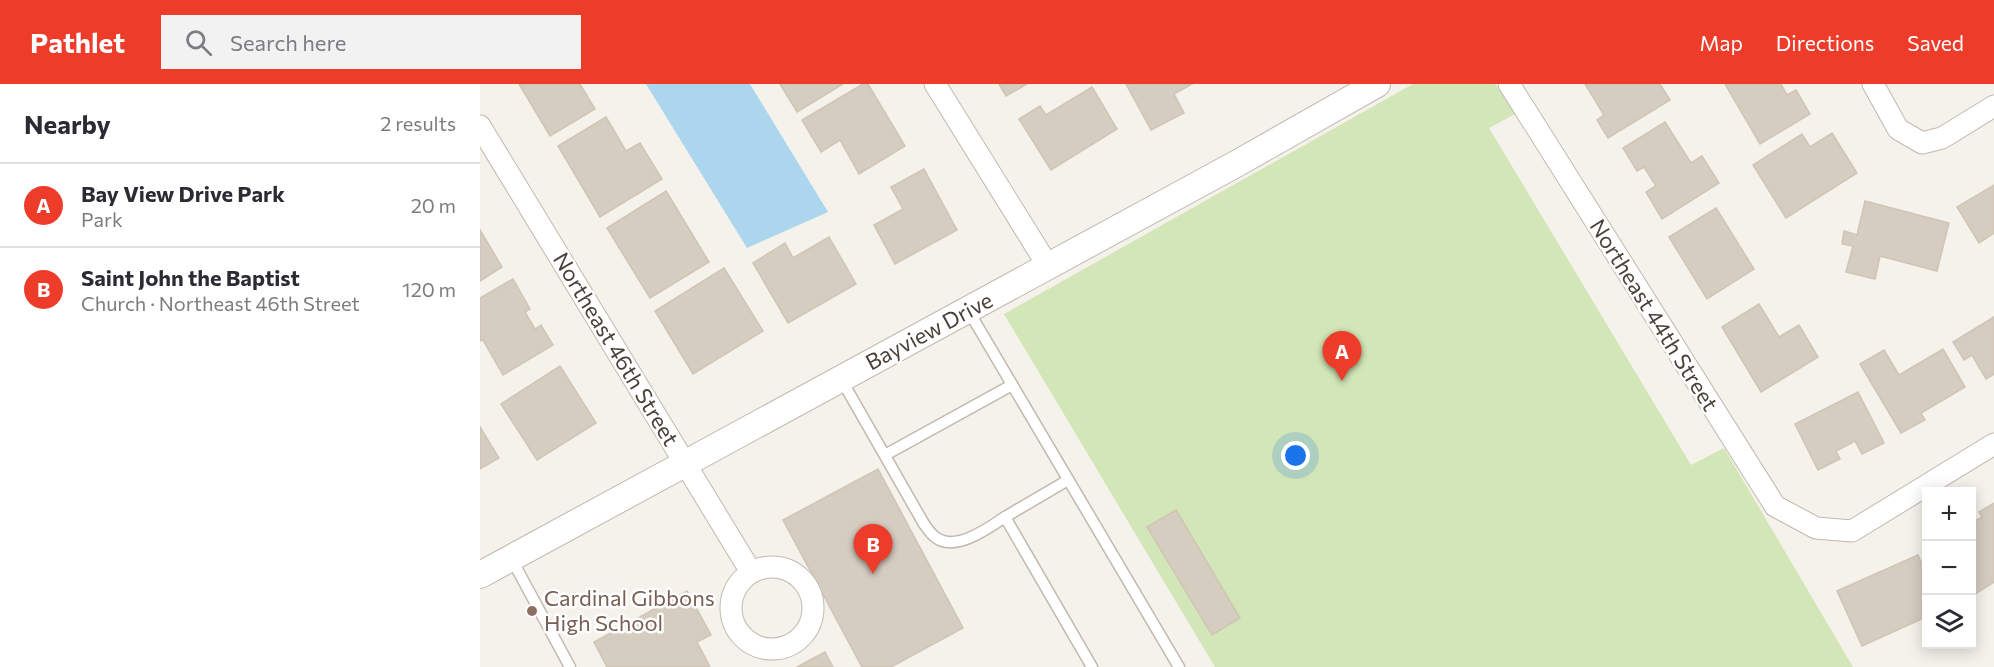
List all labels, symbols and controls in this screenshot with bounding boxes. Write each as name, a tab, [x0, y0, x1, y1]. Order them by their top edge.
search box	[161, 15, 581, 69]
text: Pathlet	[30, 25, 125, 59]
icon: search	[182, 26, 215, 59]
text: Search here	[230, 29, 346, 56]
text: Map	[1700, 30, 1743, 55]
text: Directions	[1776, 30, 1874, 55]
text: Saved	[1907, 30, 1964, 55]
text: Nearby	[24, 108, 111, 139]
text: 2 results	[380, 111, 456, 135]
text: Bay View Drive Park	[81, 180, 285, 207]
text: A	[36, 193, 51, 217]
text: 20 m	[411, 193, 456, 217]
text: Park	[81, 207, 123, 231]
street label: Northeast 44th Street	[1584, 214, 1724, 416]
street label: Northeast 46th Street	[548, 247, 685, 450]
text: Saint John the Baptist	[81, 264, 300, 291]
text: B	[37, 277, 50, 301]
text: 120 m	[402, 277, 456, 301]
street label: Bayview Drive	[861, 286, 997, 375]
text: Church · Northeast 46th Street	[81, 291, 360, 315]
pin: A	[1322, 332, 1362, 381]
your location	[1281, 441, 1310, 470]
map controls	[1922, 487, 1976, 649]
button: +	[1922, 487, 1976, 541]
pin: B	[854, 524, 892, 574]
button: −	[1922, 541, 1976, 595]
place label: Cardinal Gibbons High School	[544, 584, 715, 636]
button: layers	[1922, 595, 1976, 649]
marker: Cardinal Gibbons High School	[525, 604, 539, 618]

